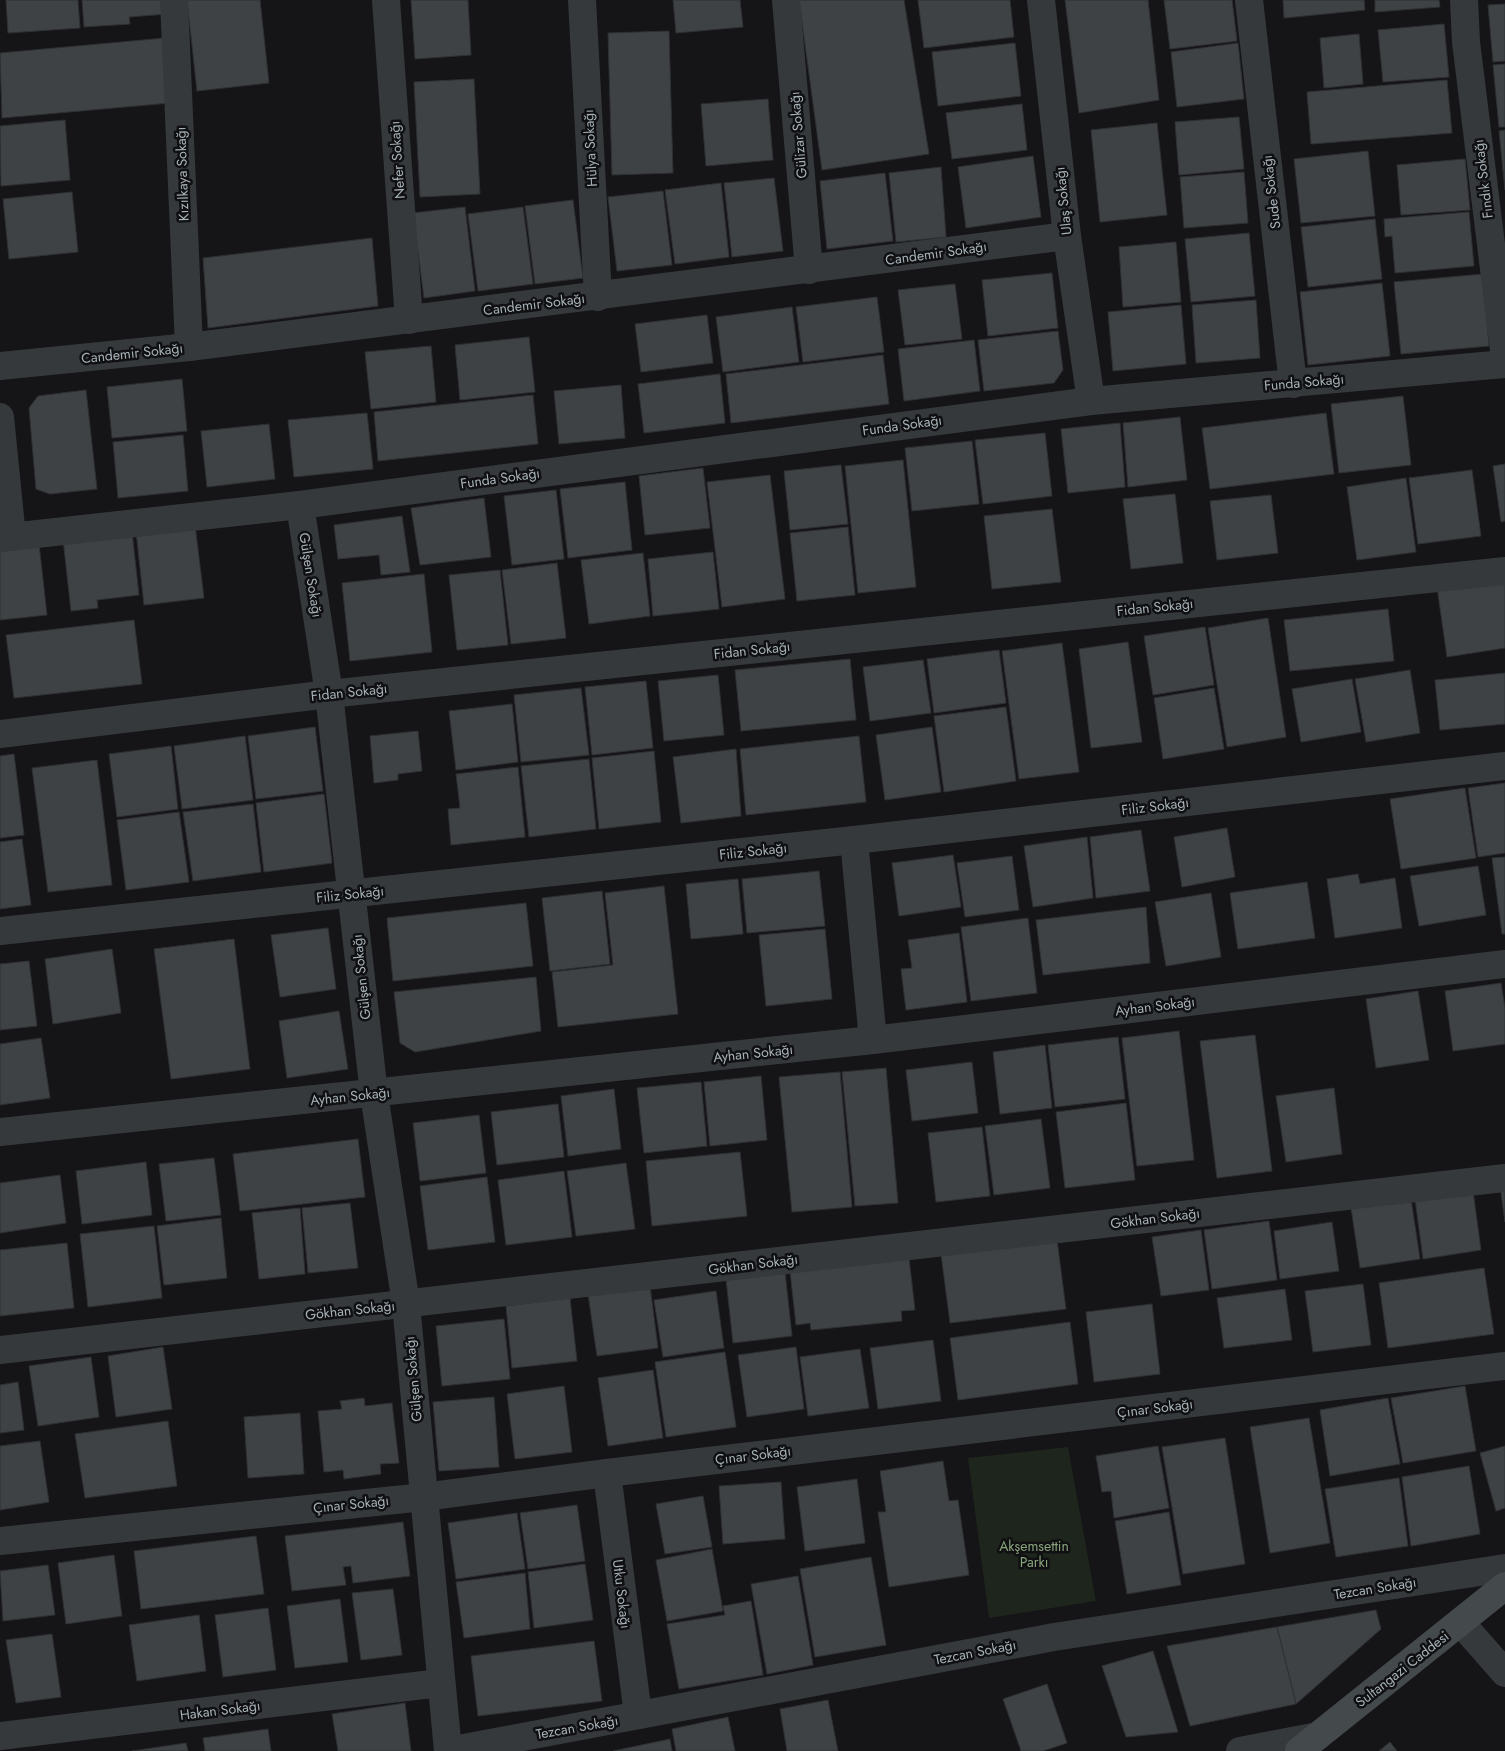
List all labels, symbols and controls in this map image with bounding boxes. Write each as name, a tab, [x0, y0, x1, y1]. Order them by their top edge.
street label: Gülizar Sokağı	[784, 91, 812, 179]
street label: Hülya Sokağı	[578, 109, 602, 187]
street label: Nefer Sokağı	[384, 120, 410, 200]
street label: Kızılkaya Sokağı	[170, 126, 194, 222]
street label: Fındık Sokağı	[1468, 138, 1498, 220]
street label: Sude Sokağı	[1257, 154, 1285, 230]
street label: Ulaş Sokağı	[1049, 166, 1077, 236]
street label: Candemir Sokağı	[884, 236, 988, 270]
street label: Candemir Sokağı	[482, 288, 586, 320]
street label: Candemir Sokağı	[80, 338, 184, 368]
street label: Funda Sokağı	[1263, 369, 1345, 395]
street label: Funda Sokağı	[861, 410, 943, 440]
street label: Funda Sokağı	[459, 463, 541, 493]
street label: Gülşen Sokağı	[294, 531, 328, 619]
street label: Fidan Sokağı	[1116, 593, 1194, 621]
street label: Fidan Sokağı	[713, 636, 791, 664]
street label: Fidan Sokağı	[310, 678, 388, 706]
street label: Filiz Sokağı	[1120, 792, 1190, 820]
street label: Filiz Sokağı	[718, 838, 788, 864]
street label: Filiz Sokağı	[315, 881, 385, 907]
street label: Gülşen Sokağı	[347, 933, 375, 1021]
street label: Ayhan Sokağı	[1114, 991, 1196, 1021]
street label: Ayhan Sokağı	[712, 1039, 794, 1067]
street label: Ayhan Sokağı	[309, 1082, 391, 1110]
street label: Gökhan Sokağı	[1109, 1203, 1201, 1233]
street label: Gökhan Sokağı	[707, 1249, 799, 1279]
street label: Gökhan Sokağı	[304, 1295, 396, 1325]
street label: Gülşen Sokağı	[399, 1335, 427, 1423]
street label: Çınar Sokağı	[1116, 1393, 1194, 1423]
street label: Çınar Sokağı	[714, 1440, 792, 1470]
street label: Çınar Sokağı	[312, 1490, 390, 1518]
park label: Akşemsettin Parkı	[999, 1536, 1069, 1572]
street label: Utku Sokağı	[608, 1558, 636, 1630]
street label: Tezcan Sokağı	[1332, 1572, 1418, 1604]
street label: Sultangazi Caddesi	[1351, 1626, 1453, 1712]
street label: Tezcan Sokağı	[932, 1634, 1018, 1670]
street label: Hakan Sokağı	[179, 1695, 261, 1725]
street label: Tezcan Sokağı	[534, 1710, 620, 1744]

